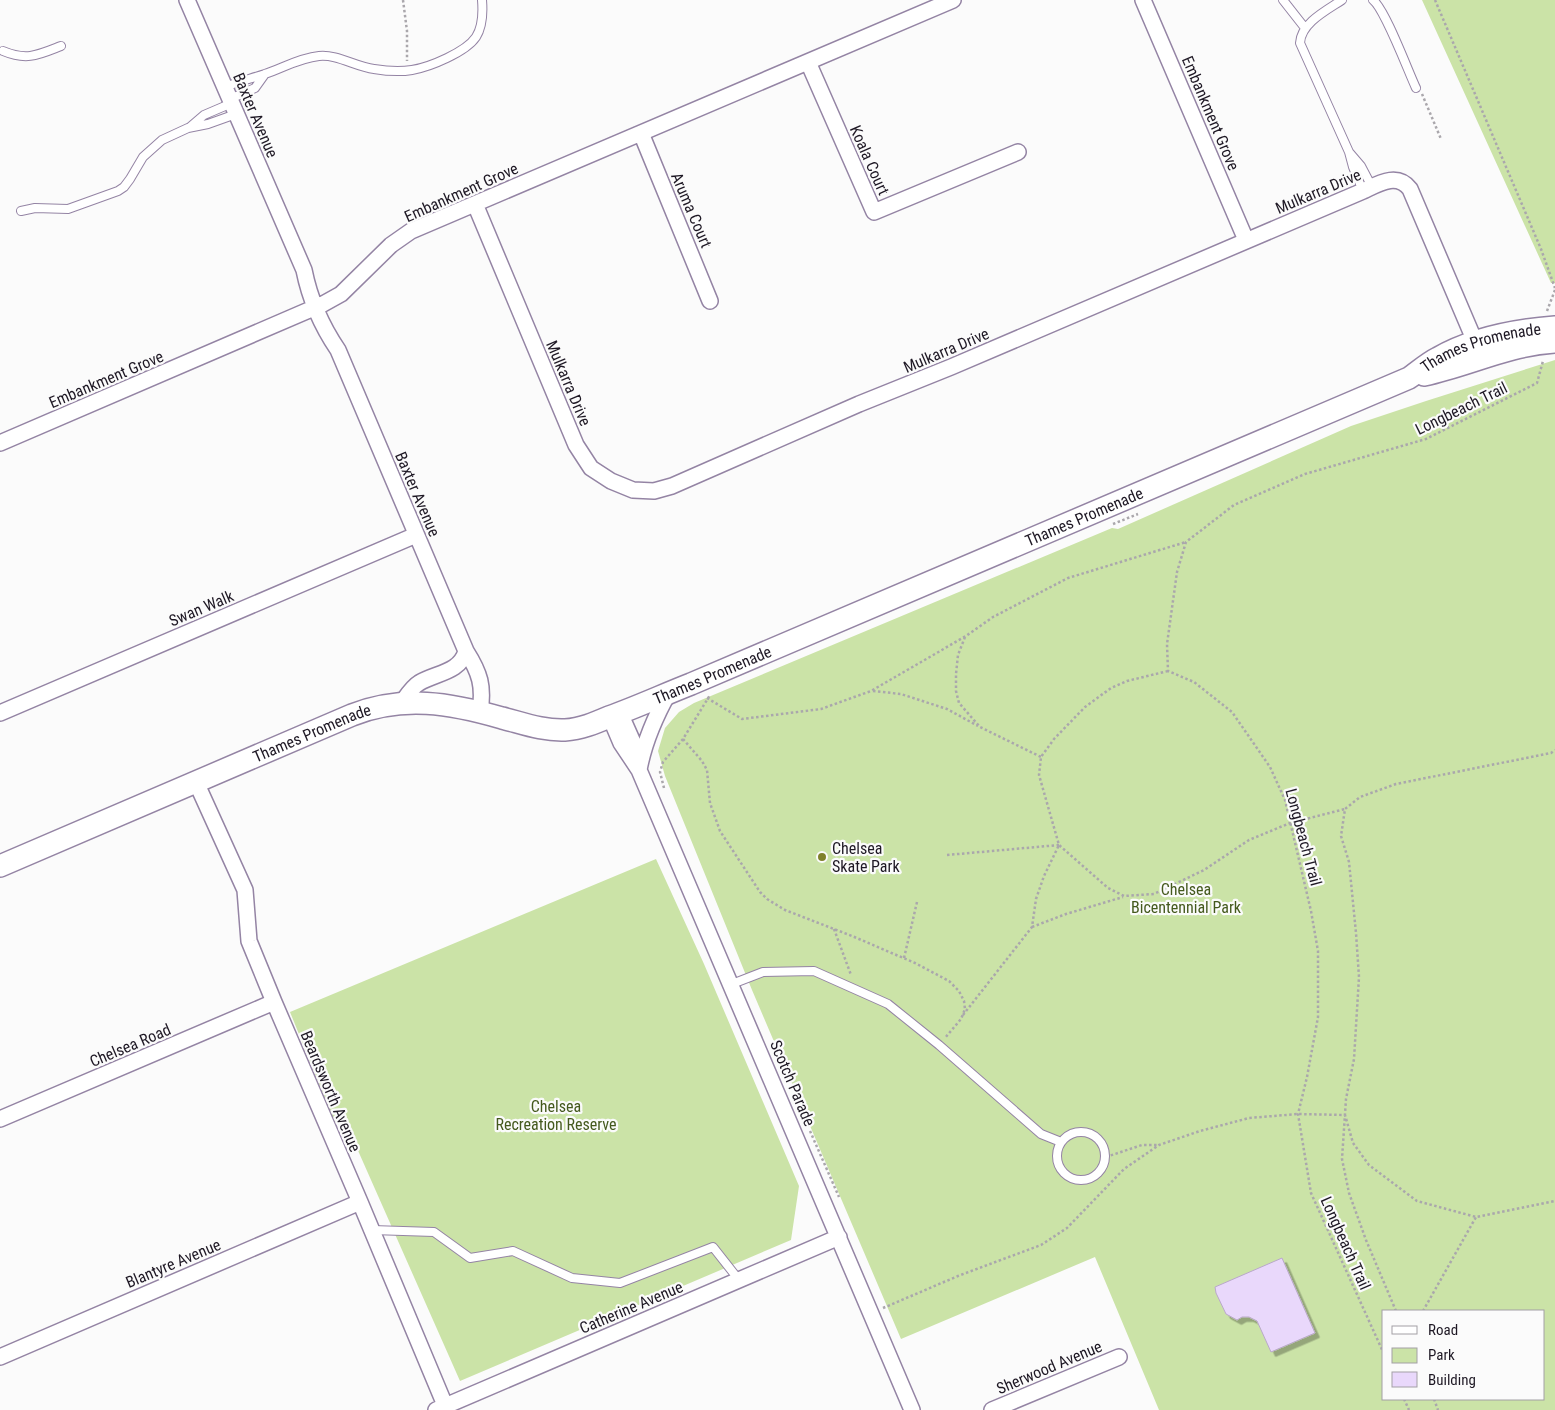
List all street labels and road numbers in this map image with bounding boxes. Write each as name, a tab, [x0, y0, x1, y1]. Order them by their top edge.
street label: Embankment Grove	[1178, 53, 1243, 173]
street label: Baxter Avenue	[229, 70, 282, 160]
street label: Koala Court	[846, 123, 893, 198]
street label: Embankment Grove	[401, 159, 521, 226]
street label: Mulkarra Drive	[1273, 165, 1364, 218]
street label: Aruma Court	[667, 170, 716, 251]
street label: Thames Promenade	[1417, 319, 1542, 376]
street label: Mulkarra Drive	[901, 324, 992, 377]
street label: Mulkarra Drive	[542, 338, 595, 429]
street label: Embankment Grove	[46, 347, 166, 412]
street label: Longbeach Trail	[1412, 378, 1510, 439]
street label: Baxter Avenue	[391, 449, 444, 539]
street label: Thames Promenade	[1022, 484, 1146, 551]
street label: Swan Walk	[166, 586, 237, 631]
street label: Thames Promenade	[650, 642, 774, 708]
street label: Thames Promenade	[250, 700, 373, 766]
street label: Longbeach Trail	[1281, 786, 1326, 888]
street label: Chelsea Road	[87, 1020, 174, 1071]
street label: Beardsworth Avenue	[296, 1028, 365, 1155]
street label: Scotch Parade	[766, 1037, 819, 1129]
street label: Longbeach Trail	[1317, 1194, 1375, 1293]
street label: Blantyre Avenue	[123, 1235, 223, 1292]
street label: Catherine Avenue	[577, 1277, 686, 1338]
street label: Sherwood Avenue	[994, 1337, 1105, 1398]

